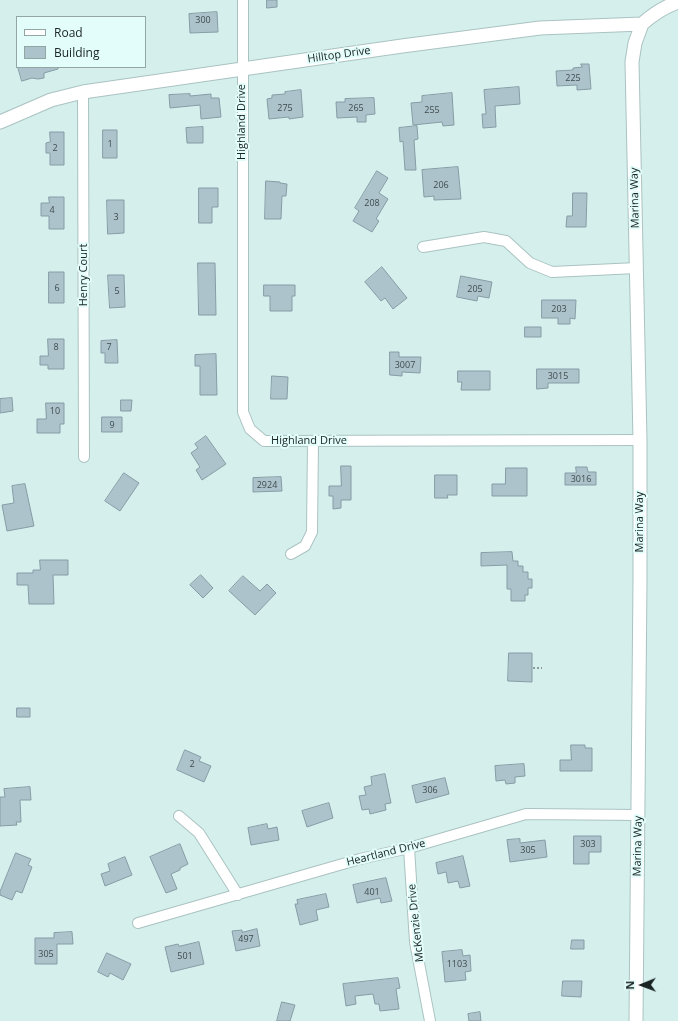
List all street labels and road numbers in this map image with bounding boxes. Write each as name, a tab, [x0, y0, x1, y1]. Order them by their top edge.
street label: Hilltop Drive	[307, 44, 371, 66]
street label: Highland Drive	[235, 84, 249, 160]
street label: Marina Way	[628, 168, 642, 228]
street label: Henry Court	[77, 244, 91, 306]
street label: Highland Drive	[271, 434, 347, 448]
street label: Marina Way	[633, 492, 647, 552]
street label: Marina Way	[631, 816, 645, 876]
street label: Heartland Drive	[345, 837, 427, 869]
street label: McKenzie Drive	[405, 883, 427, 963]

